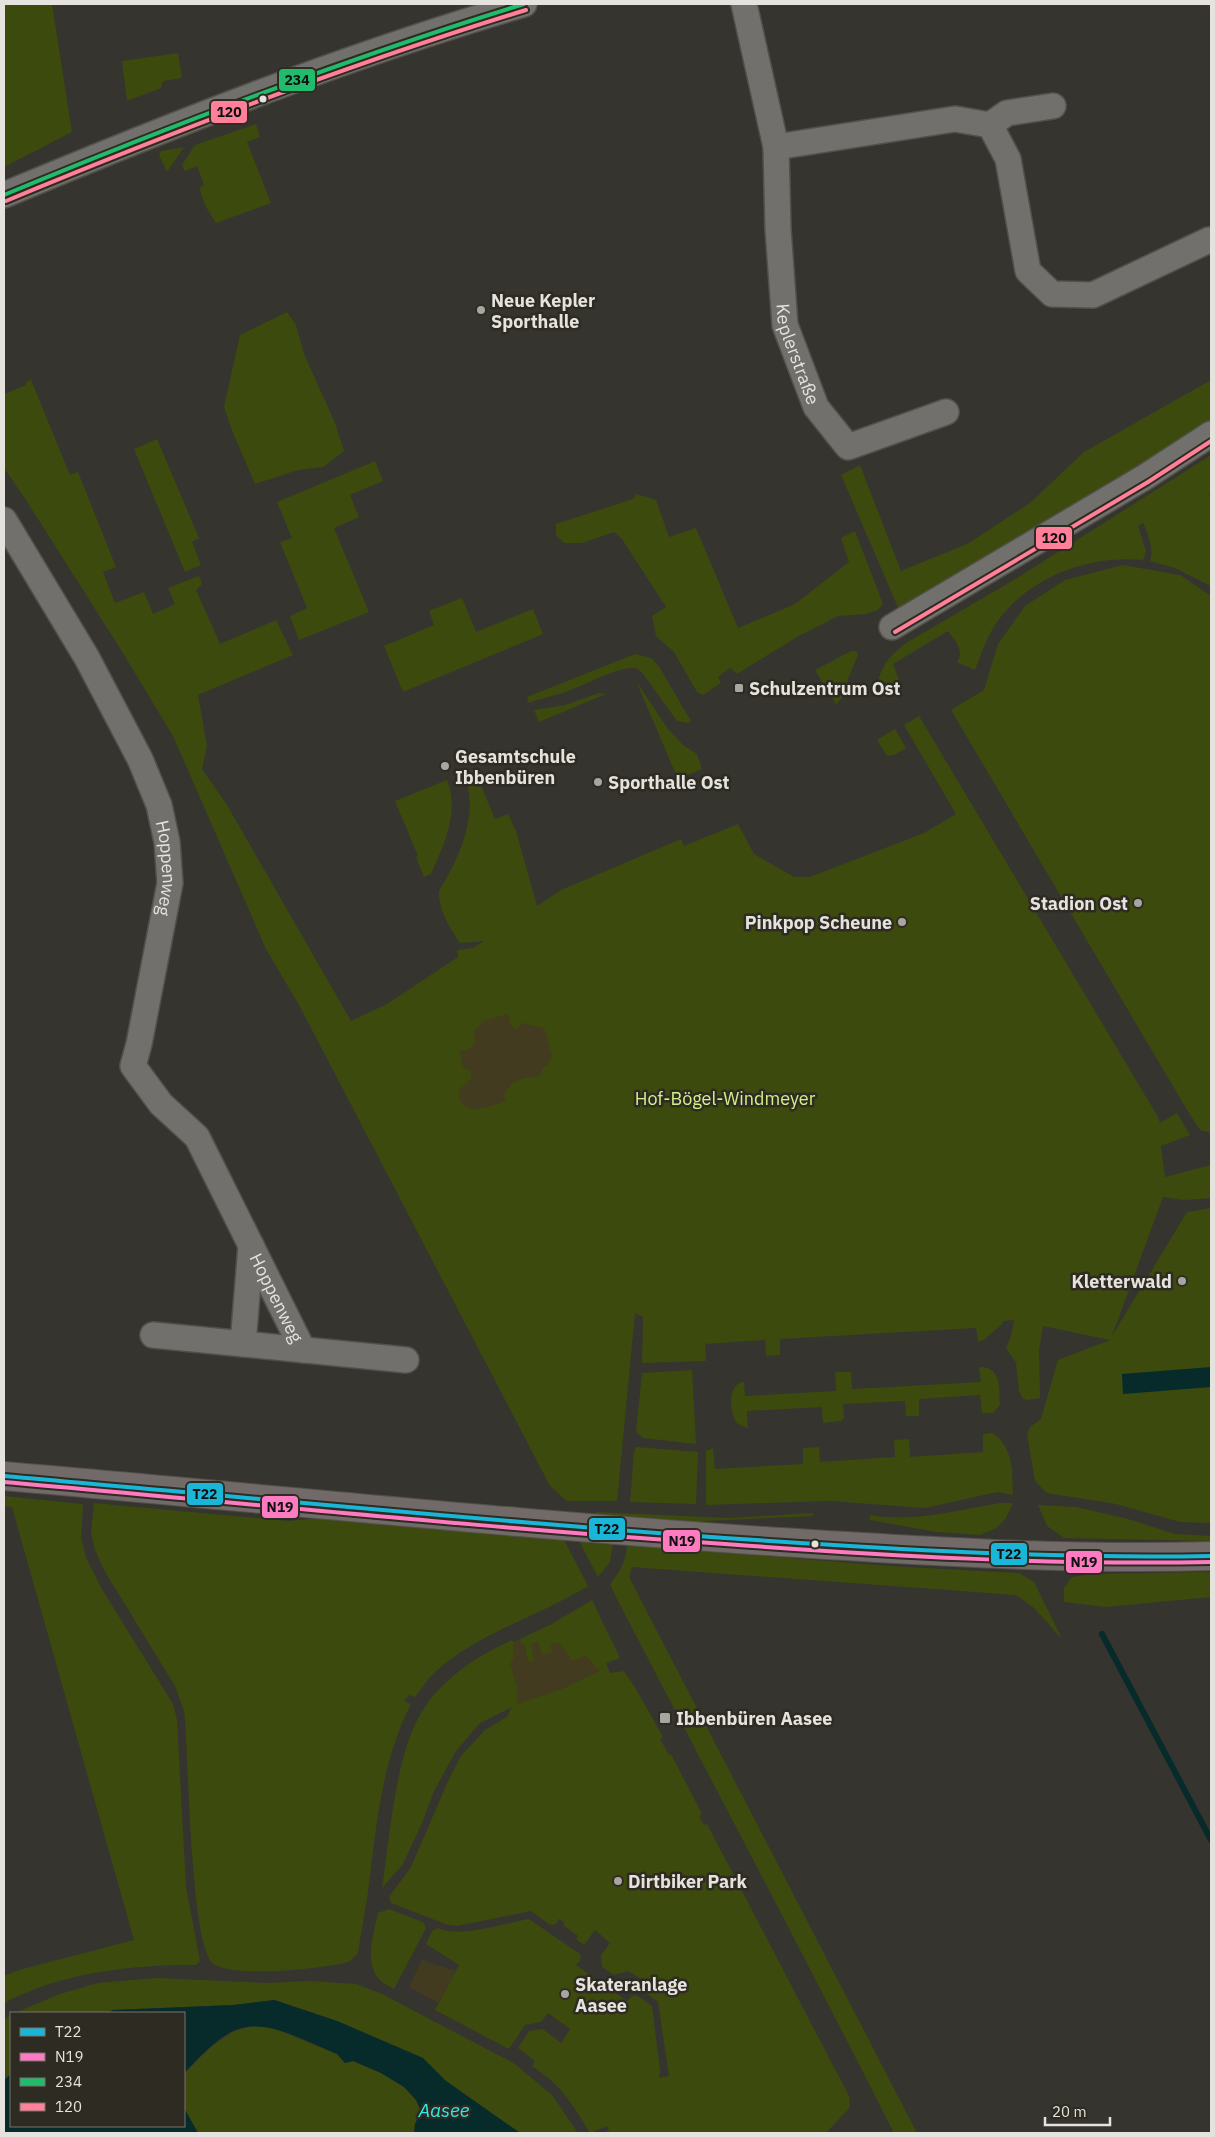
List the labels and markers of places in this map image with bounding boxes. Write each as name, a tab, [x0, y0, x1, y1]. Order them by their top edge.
unlabelled marker	[258, 94, 268, 104]
place label: Neue Kepler Sporthalle	[491, 289, 595, 333]
marker: Neue Kepler Sporthalle	[475, 304, 487, 316]
place label: Schulzentrum Ost	[749, 677, 901, 700]
marker: Schulzentrum Ost	[733, 682, 745, 694]
place label: Gesamtschule Ibbenbüren	[455, 745, 576, 789]
marker: Gesamtschule Ibbenbüren	[439, 760, 451, 772]
place label: Sporthalle Ost	[608, 771, 729, 794]
marker: Sporthalle Ost	[592, 776, 604, 788]
place label: Stadion Ost	[1030, 892, 1128, 915]
marker: Stadion Ost	[1132, 897, 1144, 909]
place label: Pinkpop Scheune	[745, 911, 892, 934]
marker: Pinkpop Scheune	[896, 916, 908, 928]
place label: Kletterwald	[1071, 1270, 1172, 1293]
marker: Kletterwald	[1176, 1275, 1188, 1287]
unlabelled marker	[810, 1539, 820, 1549]
place label: Ibbenbüren Aasee	[676, 1707, 832, 1730]
marker: Ibbenbüren Aasee	[658, 1711, 672, 1725]
place label: Dirtbiker Park	[628, 1870, 748, 1893]
marker: Dirtbiker Park	[612, 1875, 624, 1887]
place label: Skateranlage Aasee	[575, 1973, 687, 2017]
marker: Skateranlage Aasee	[559, 1988, 571, 2000]

